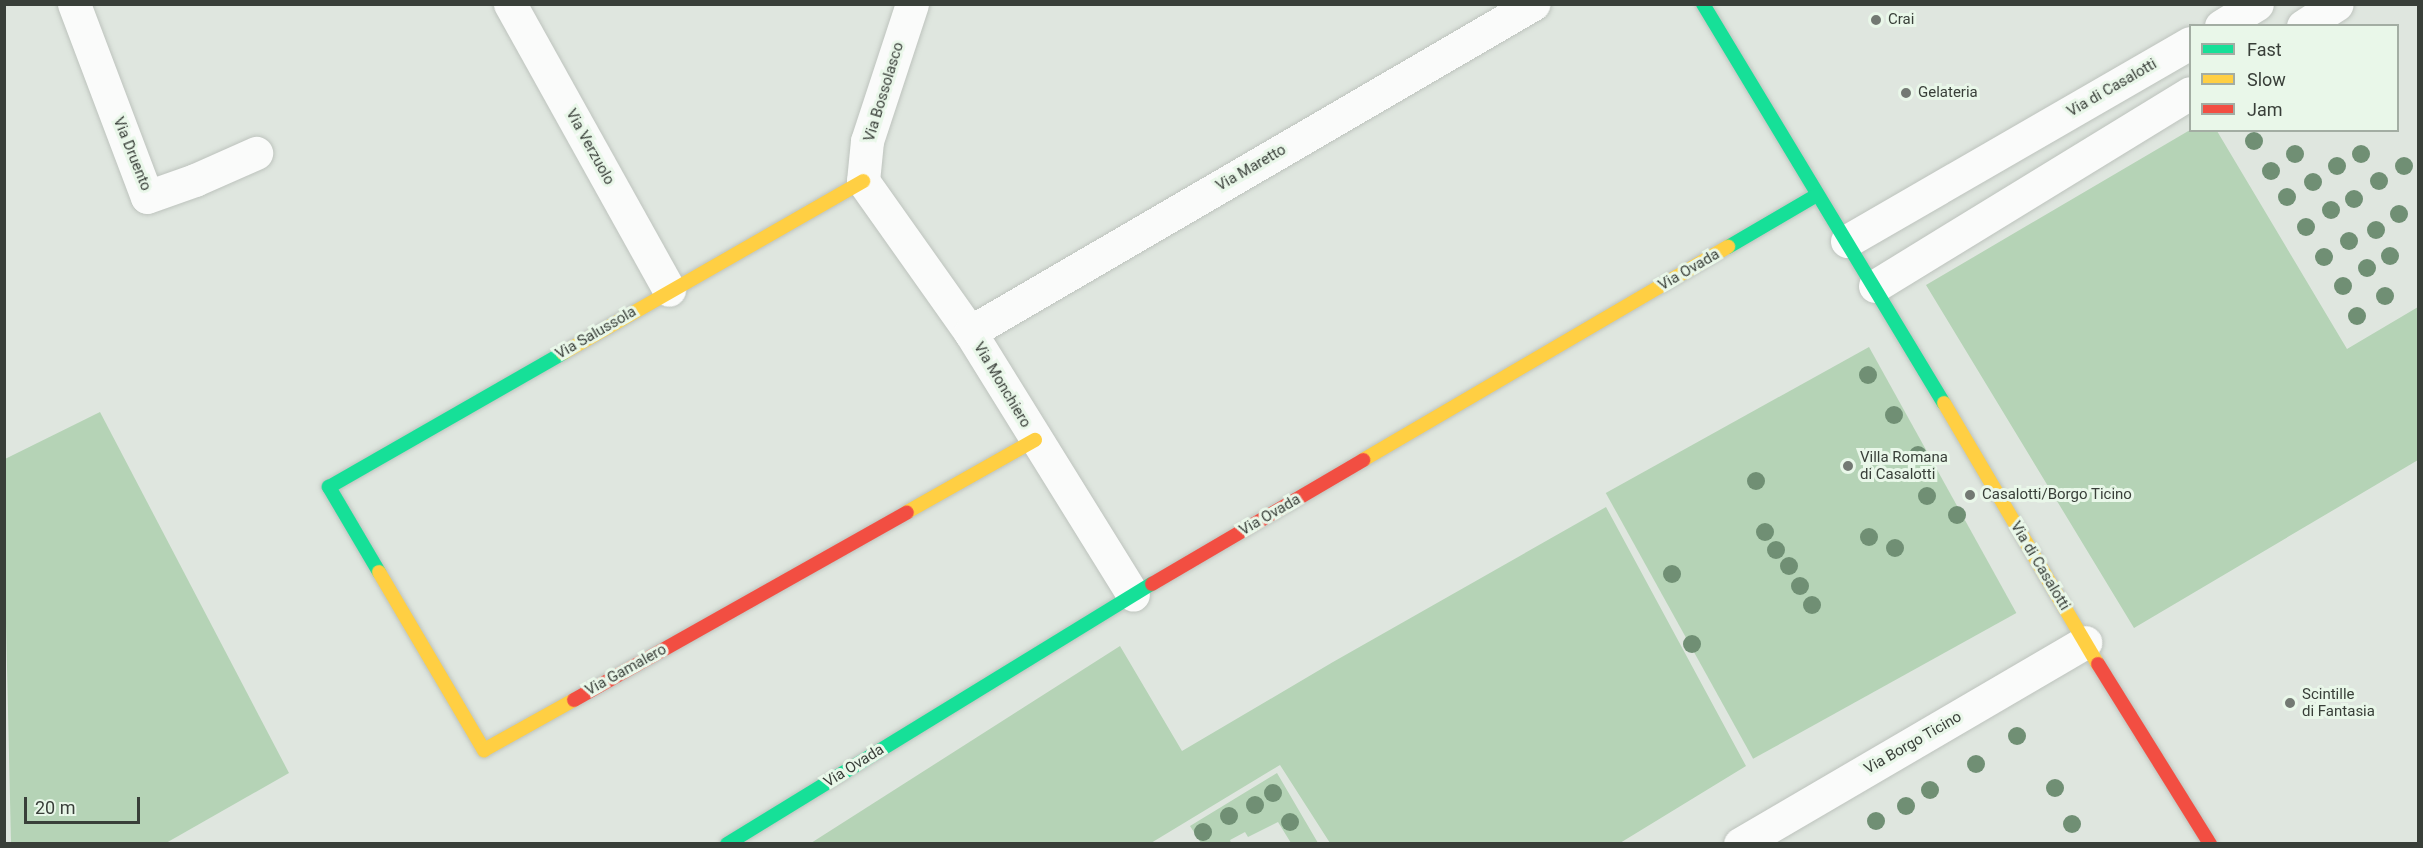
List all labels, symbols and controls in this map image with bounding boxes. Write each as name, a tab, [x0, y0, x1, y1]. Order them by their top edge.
place label: Crai	[1888, 11, 1914, 29]
marker: Crai	[1869, 13, 1883, 27]
legend	[2189, 24, 2399, 132]
text: Fast	[2247, 39, 2282, 60]
street label: Via Bossolasco	[860, 40, 908, 144]
street label: Via di Casalotti	[2064, 55, 2160, 121]
text: Slow	[2247, 69, 2286, 90]
place label: Gelateria	[1918, 84, 1978, 102]
marker: Gelateria	[1899, 86, 1913, 100]
text: Jam	[2247, 99, 2283, 120]
street label: Via Verzuolo	[562, 106, 618, 188]
street label: Via Druento	[109, 115, 155, 193]
street label: Via Maretto	[1213, 141, 1289, 195]
street label: Via Ovada	[1655, 245, 1723, 295]
street label: Via Salussola	[553, 303, 639, 363]
street label: Via Monchiero	[970, 339, 1034, 431]
place label: Villa Romana di Casalotti	[1860, 448, 1948, 483]
marker: Villa Romana di Casalotti	[1841, 459, 1855, 473]
place label: Casalotti/Borgo Ticino	[1982, 486, 2132, 504]
marker: Casalotti/Borgo Ticino	[1963, 488, 1977, 502]
street label: Via Ovada	[1236, 490, 1304, 540]
street label: Via di Casalotti	[2006, 518, 2074, 614]
street label: Via Gamalero	[582, 640, 670, 700]
place label: Scintille di Fantasia	[2302, 685, 2375, 720]
marker: Scintille di Fantasia	[2283, 696, 2297, 710]
street label: Via Borgo Ticino	[1861, 708, 1965, 778]
street label: Via Ovada	[821, 741, 887, 791]
scale bar	[27, 785, 142, 823]
text: 20 m	[35, 797, 75, 818]

